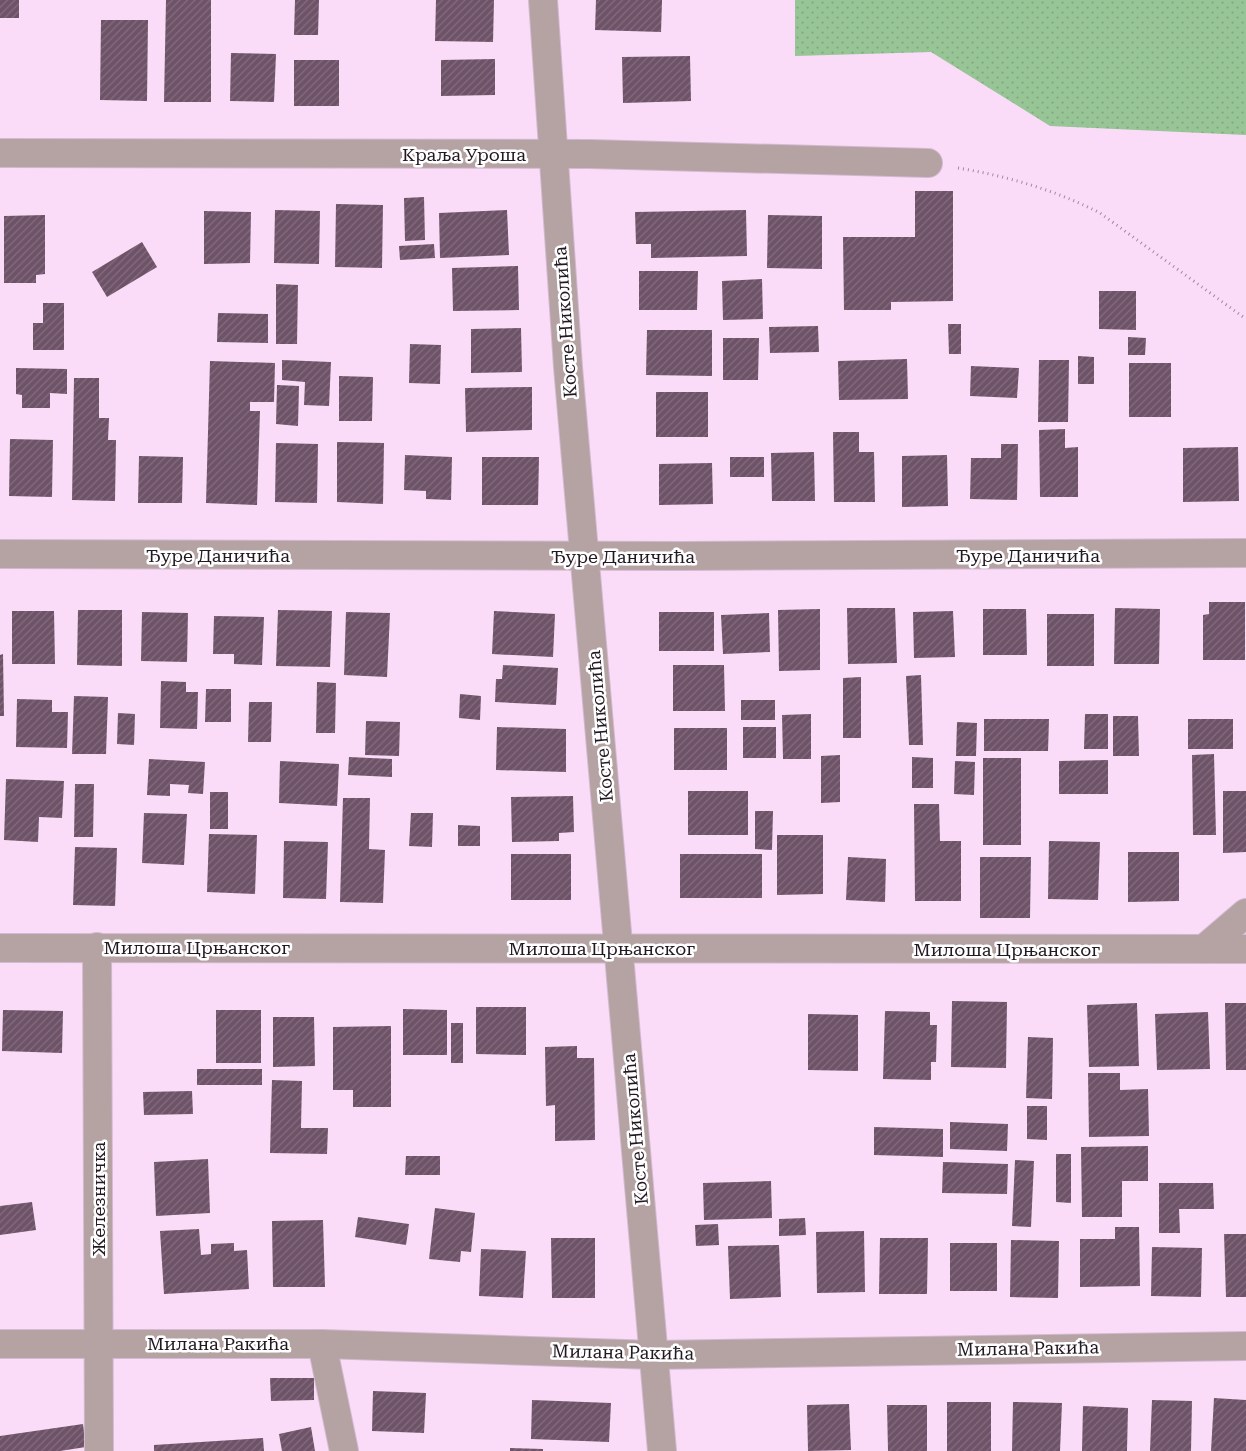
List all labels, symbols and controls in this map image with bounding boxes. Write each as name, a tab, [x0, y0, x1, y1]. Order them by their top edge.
street label: Краља Уроша	[402, 144, 526, 165]
street label: Косте Николића	[549, 245, 581, 399]
street label: Ђуре Даничића	[146, 545, 290, 566]
street label: Ђуре Даничића	[956, 545, 1100, 566]
street label: Ђуре Даничића	[551, 546, 695, 567]
street label: Косте Николића	[583, 649, 617, 803]
street label: Милоша Црњанског	[104, 937, 290, 958]
street label: Милоша Црњанског	[509, 938, 695, 959]
street label: Милоша Црњанског	[914, 939, 1100, 960]
street label: Косте Николића	[618, 1052, 652, 1206]
street label: Железничка	[88, 1141, 109, 1256]
street label: Милана Ракића	[147, 1333, 289, 1354]
street label: Милана Ракића	[957, 1336, 1100, 1360]
street label: Милана Ракића	[552, 1340, 695, 1364]

